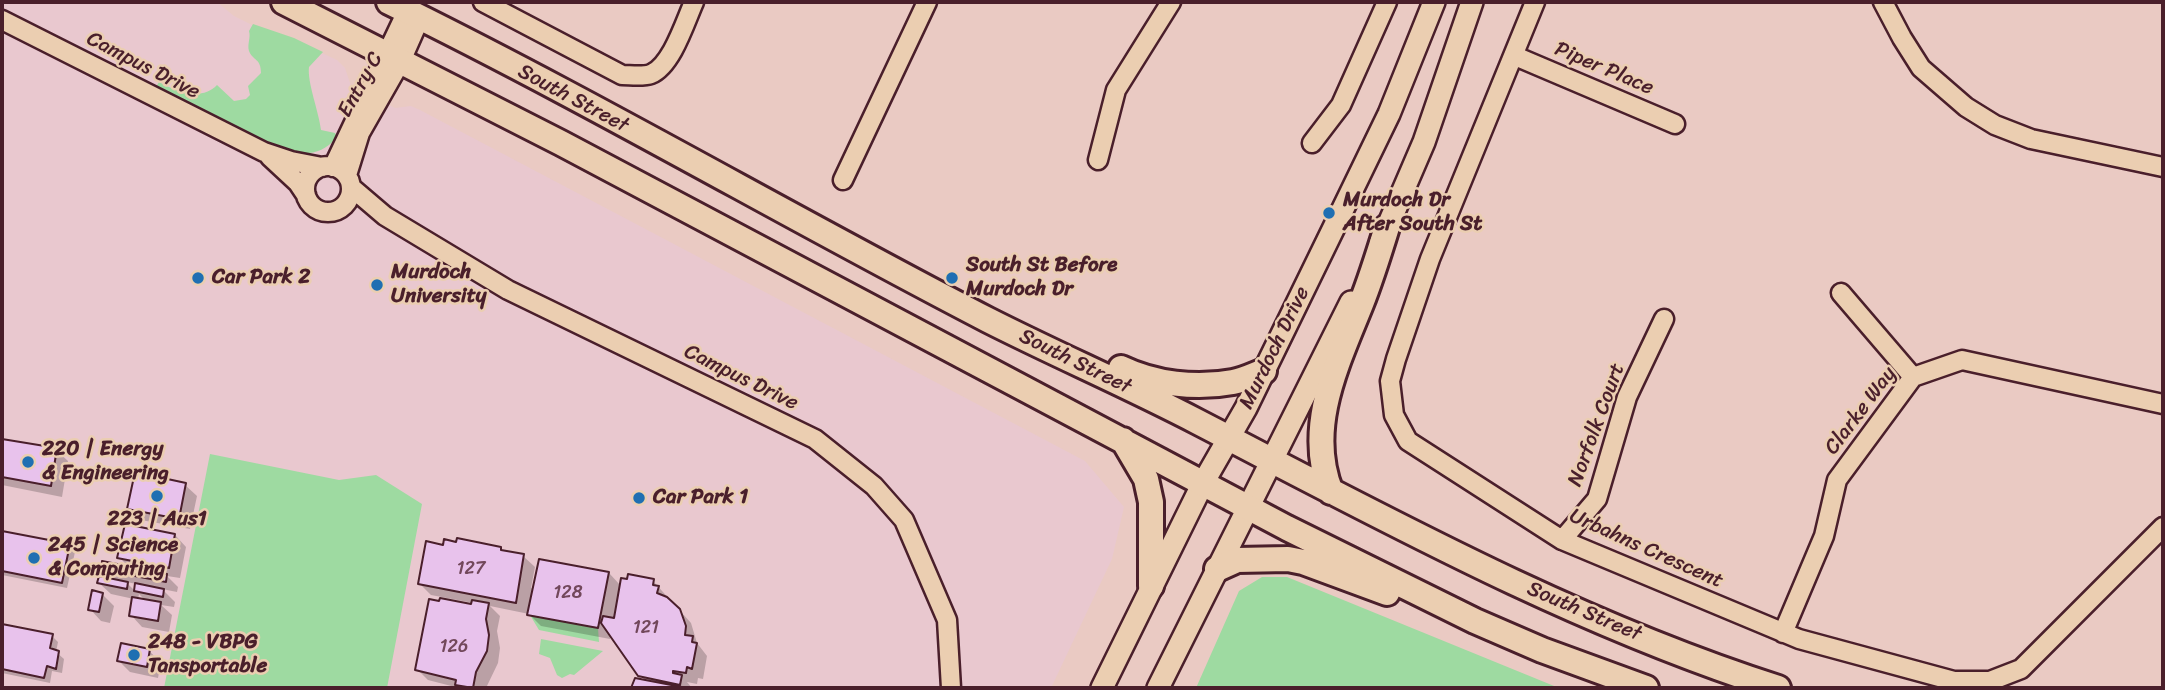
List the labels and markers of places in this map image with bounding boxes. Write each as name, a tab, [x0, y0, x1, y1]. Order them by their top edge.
place label: Murdoch Dr After South St	[1343, 188, 1482, 238]
marker: Murdoch Dr After South St	[1321, 205, 1337, 221]
place label: South St Before Murdoch Dr	[966, 253, 1117, 303]
place label: Murdoch University	[391, 260, 487, 310]
place label: Car Park 2	[212, 265, 310, 291]
marker: Car Park 2	[190, 270, 206, 286]
marker: South St Before Murdoch Dr	[944, 270, 960, 286]
marker: Murdoch University	[369, 277, 385, 293]
place label: 220 | Energy & Engineering	[42, 437, 169, 487]
marker: 220 | Energy & Engineering	[20, 454, 36, 470]
place label: Car Park 1	[653, 485, 748, 511]
marker: 223 | Aus1	[149, 488, 165, 504]
marker: Car Park 1	[631, 490, 647, 506]
place label: 223 | Aus1	[107, 507, 207, 533]
place label: 245 | Science & Computing	[48, 533, 178, 583]
marker: 245 | Science & Computing	[26, 550, 42, 566]
place label: 248 - VBPG Tansportable	[148, 630, 267, 680]
marker: 248 - VBPG Tansportable	[126, 647, 142, 663]

